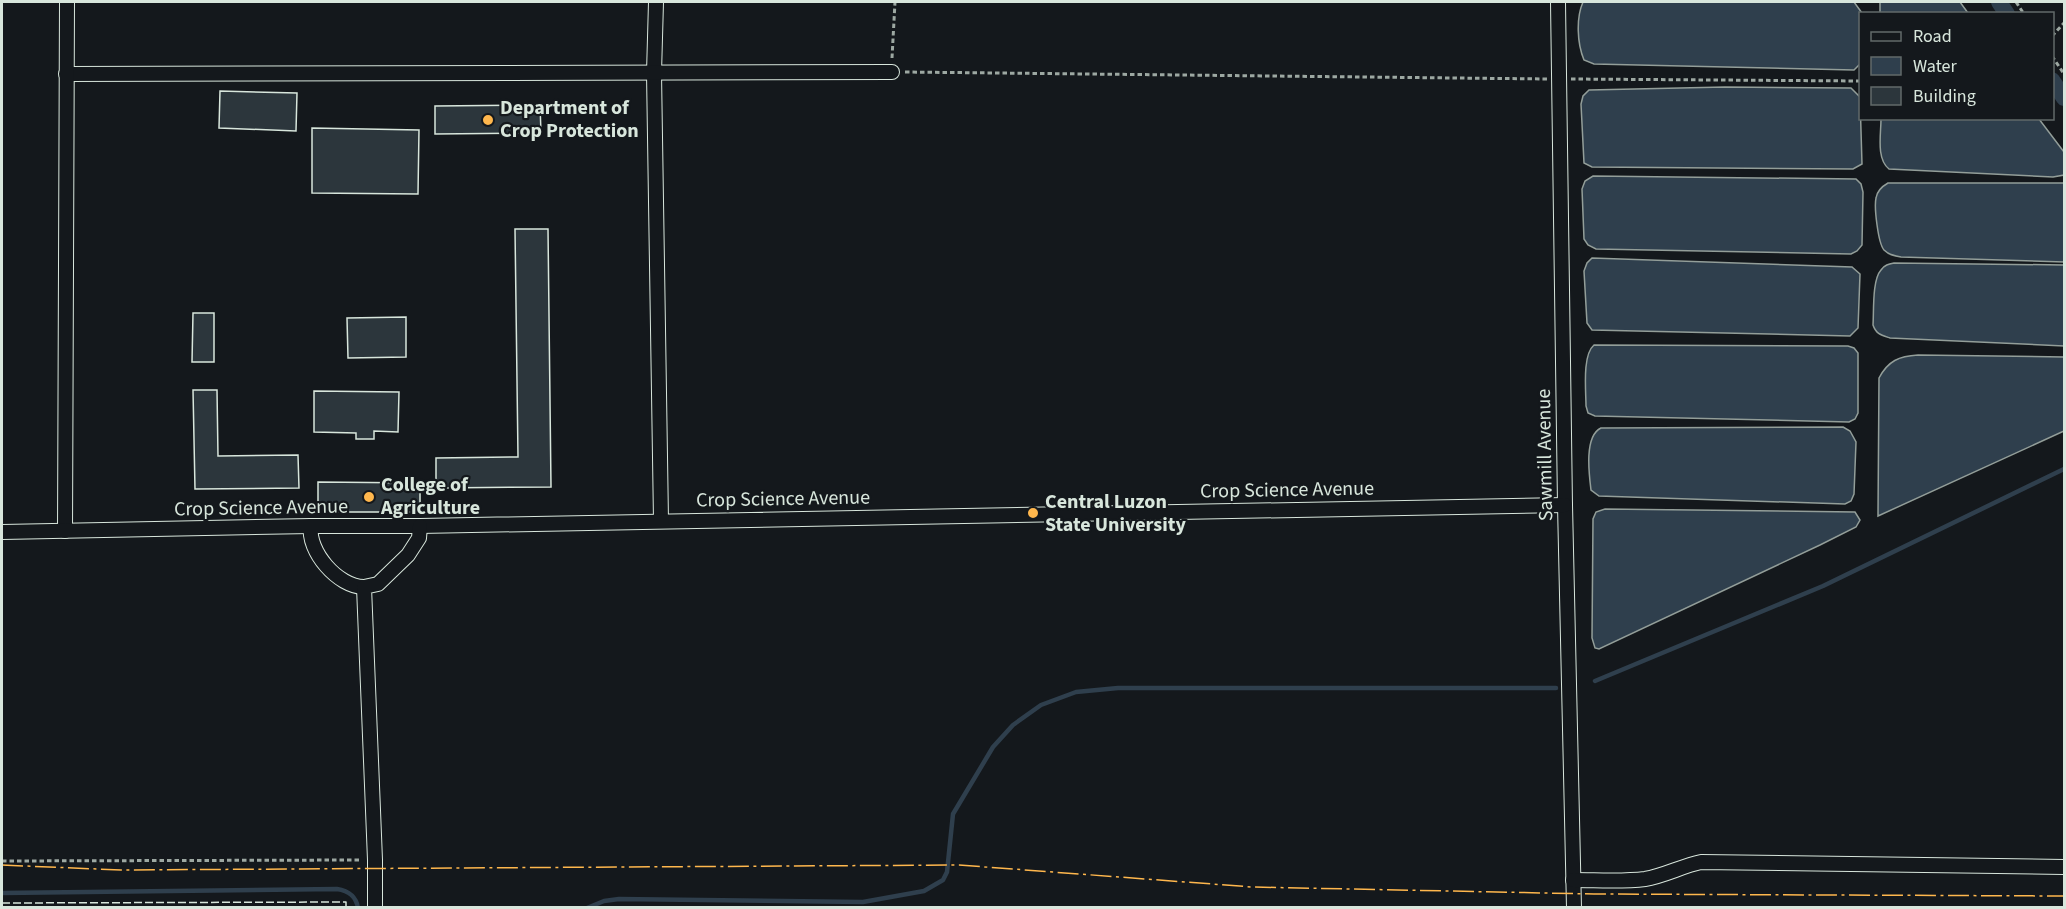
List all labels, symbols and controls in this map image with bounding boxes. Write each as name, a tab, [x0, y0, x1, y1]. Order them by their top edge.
legend	[1859, 12, 2054, 120]
text: Road	[1913, 24, 1952, 49]
text: Water	[1913, 54, 1957, 79]
text: Building	[1913, 84, 1976, 109]
place label: Department of Crop Protection	[500, 94, 639, 145]
marker: Department of Crop Protection	[481, 113, 495, 127]
street label: Sawmill Avenue	[1530, 388, 1560, 521]
place label: College of Agriculture	[380, 471, 480, 522]
street label: Crop Science Avenue	[1200, 474, 1374, 506]
street label: Crop Science Avenue	[696, 483, 870, 515]
place label: Central Luzon State University	[1045, 488, 1186, 539]
marker: College of Agriculture	[362, 490, 376, 504]
street label: Crop Science Avenue	[174, 492, 348, 524]
marker: Central Luzon State University	[1026, 506, 1040, 520]

